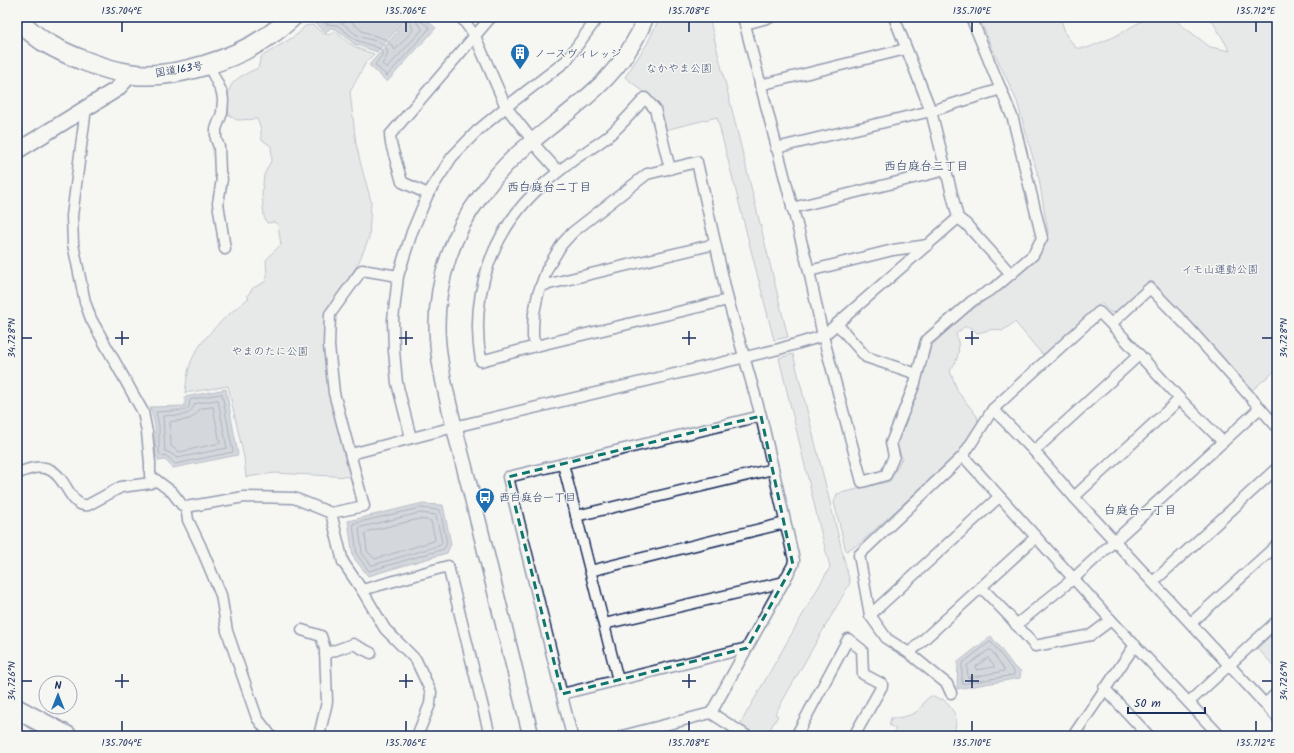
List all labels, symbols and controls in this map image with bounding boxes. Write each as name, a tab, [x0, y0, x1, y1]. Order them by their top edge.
text: 135.704°E	[102, 3, 144, 19]
text: 135.706°E	[386, 3, 428, 19]
text: 135.708°E	[668, 3, 711, 19]
text: 135.710°E	[953, 3, 992, 19]
text: 135.712°E	[1236, 3, 1277, 19]
building icon: ノースヴィレッジ	[509, 42, 531, 70]
place label: ノースヴィレッジ	[534, 45, 621, 63]
street label: 国道163号	[154, 57, 205, 83]
park label: なかやま公園	[646, 60, 712, 78]
district label: 西白庭台三丁目	[884, 157, 968, 176]
district label: 西白庭台二丁目	[507, 178, 591, 197]
park label: イモ山運動公園	[1182, 261, 1259, 279]
text: 34.728°N	[4, 318, 20, 358]
text: 34.728°N	[1276, 318, 1292, 358]
park label: やまのたに公園	[232, 343, 309, 361]
bus stop icon: 西白庭台一丁目	[474, 486, 496, 514]
place label: 西白庭台一丁目	[499, 489, 576, 507]
district label: 白庭台一丁目	[1104, 501, 1176, 520]
text: 34.726°N	[4, 661, 20, 701]
text: 34.726°N	[1276, 661, 1292, 701]
north arrow	[38, 675, 78, 715]
text: N	[55, 677, 62, 695]
scale bar	[1128, 689, 1205, 715]
text: 50 m	[1134, 694, 1161, 713]
text: 135.704°E	[102, 735, 144, 751]
text: 135.706°E	[386, 735, 428, 751]
text: 135.708°E	[668, 735, 711, 751]
text: 135.710°E	[953, 735, 992, 751]
text: 135.712°E	[1236, 735, 1277, 751]

